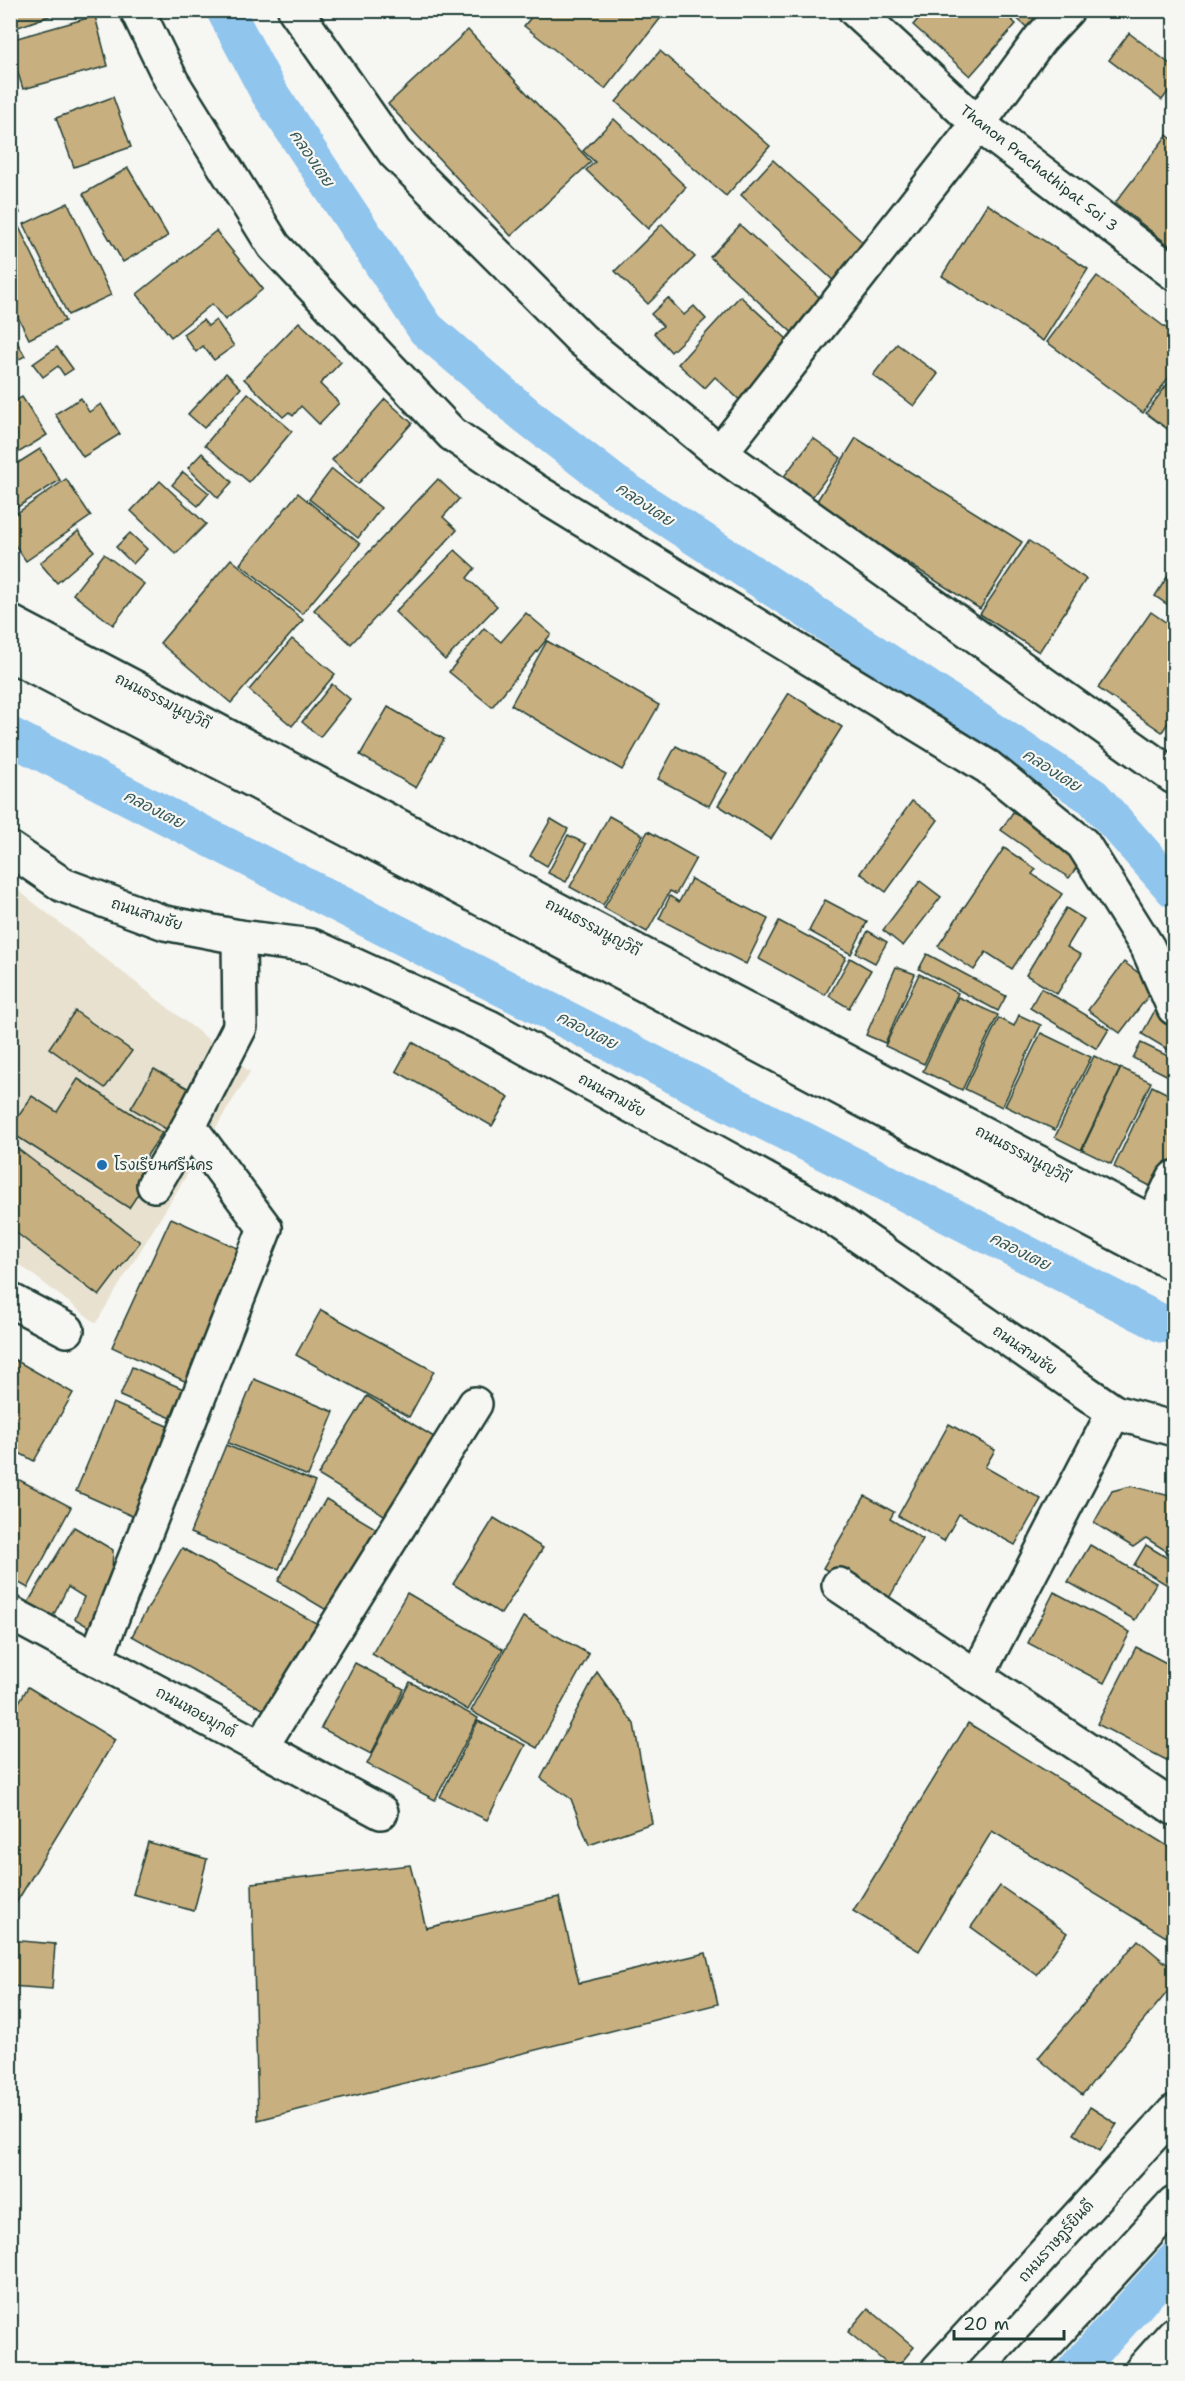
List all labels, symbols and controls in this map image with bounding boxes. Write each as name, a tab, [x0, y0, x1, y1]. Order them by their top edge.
street label: Thanon Prachathipat Soi 3	[956, 100, 1122, 236]
water label: คลองเตย	[285, 125, 340, 192]
water label: คลองเตย	[612, 477, 679, 532]
street label: ถนนธรรมนูญวิถี	[111, 668, 215, 735]
water label: คลองเตย	[1019, 744, 1086, 797]
water label: คลองเตย	[120, 785, 189, 834]
street label: ถนนสามชัย	[109, 893, 185, 935]
street label: ถนนธรรมนูญวิถี	[541, 894, 644, 961]
water label: คลองเตย	[553, 1006, 622, 1055]
street label: ถนนสามชัย	[575, 1068, 649, 1122]
street label: ถนนธรรมนูญวิถี	[971, 1121, 1074, 1188]
place label: โรงเรียนศรีนคร	[114, 1155, 213, 1175]
marker: โรงเรียนศรีนคร	[95, 1158, 109, 1172]
water label: คลองเตย	[986, 1227, 1055, 1276]
street label: ถนนสามชัย	[989, 1321, 1061, 1379]
street label: ถนนหอยมุกต์	[152, 1682, 240, 1743]
street label: ถนนราษฎร์ยินดี	[1014, 2196, 1098, 2286]
scale bar	[954, 2303, 1064, 2341]
text: 20 m	[963, 2312, 1009, 2336]

